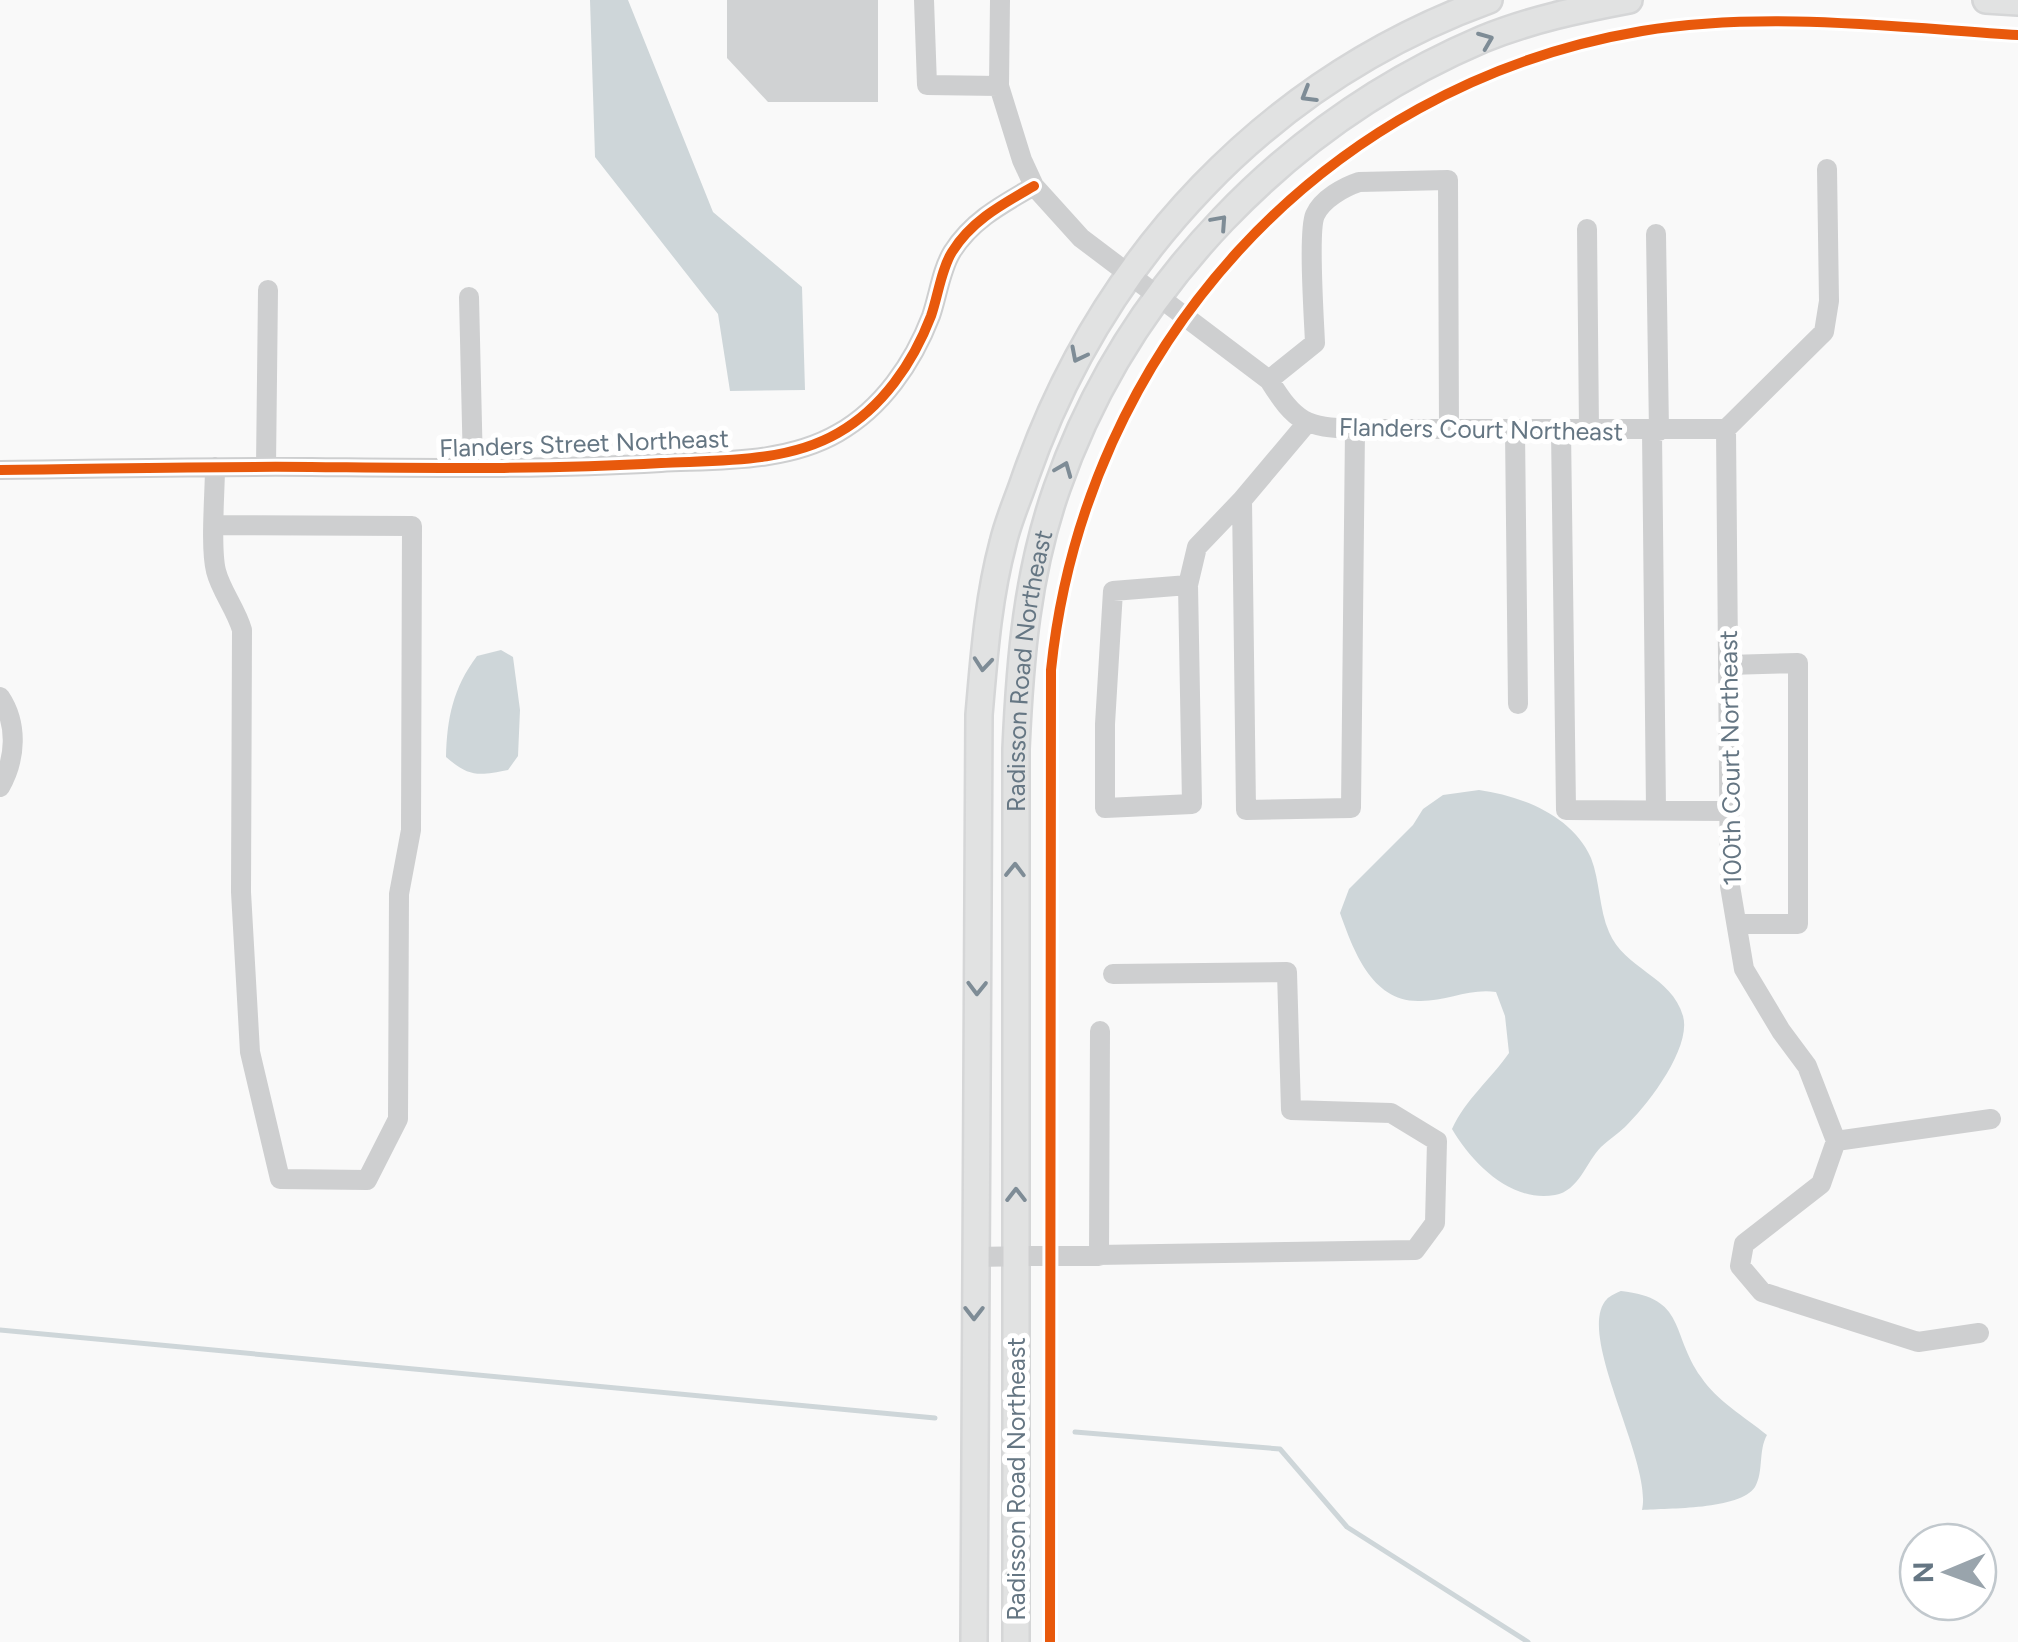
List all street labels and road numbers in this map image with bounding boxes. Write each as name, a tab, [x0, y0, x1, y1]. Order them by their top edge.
street label: Flanders Court Northeast	[1339, 412, 1623, 446]
street label: Flanders Street Northeast	[439, 423, 729, 463]
street label: Radisson Road Northeast	[1001, 527, 1058, 812]
street label: 100th Court Northeast	[1713, 630, 1747, 886]
street label: Radisson Road Northeast	[1001, 1337, 1031, 1621]

